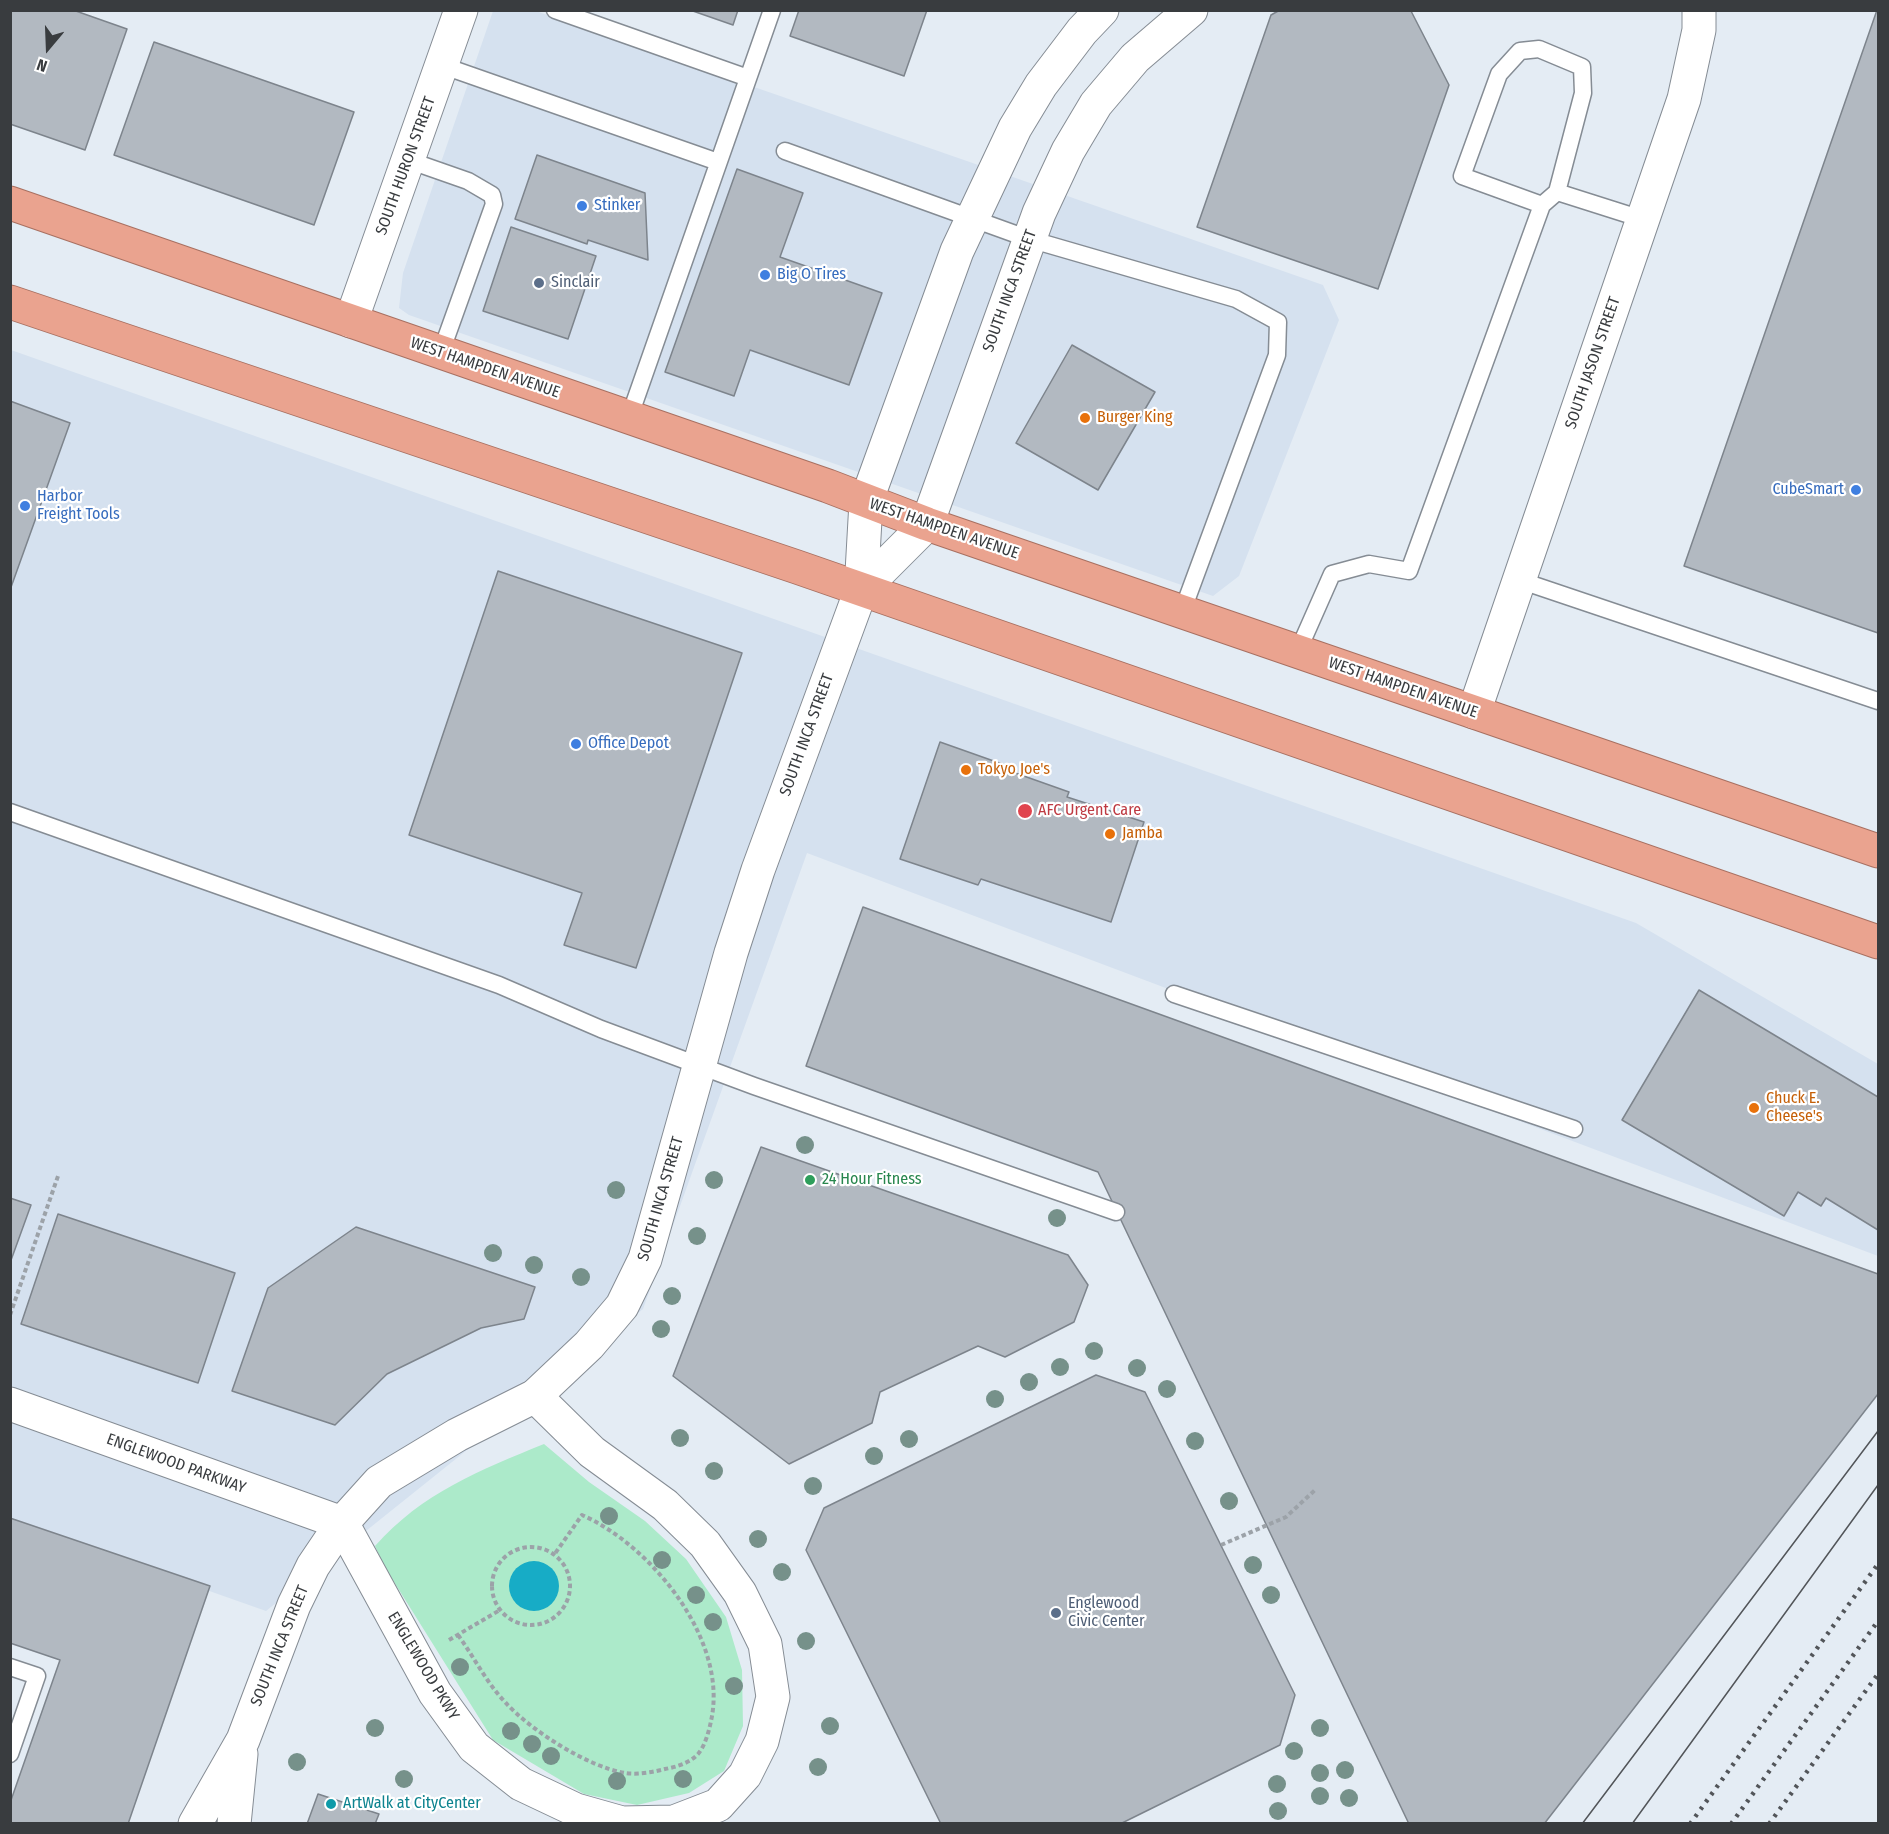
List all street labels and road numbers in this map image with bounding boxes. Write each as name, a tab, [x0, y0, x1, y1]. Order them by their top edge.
street label: SOUTH HURON STREET	[372, 94, 440, 238]
street label: SOUTH INCA STREET	[979, 227, 1041, 355]
street label: SOUTH JASON STREET	[1561, 294, 1625, 432]
street label: WEST HAMPDEN AVENUE	[408, 333, 562, 403]
street label: WEST HAMPDEN AVENUE	[867, 494, 1021, 564]
street label: WEST HAMPDEN AVENUE	[1326, 653, 1480, 723]
street label: SOUTH INCA STREET	[776, 671, 838, 799]
street label: SOUTH INCA STREET	[634, 1135, 688, 1263]
street label: ENGLEWOOD PARKWAY	[104, 1430, 248, 1498]
street label: SOUTH INCA STREET	[247, 1583, 313, 1709]
street label: ENGLEWOOD PKWY	[383, 1608, 463, 1724]

